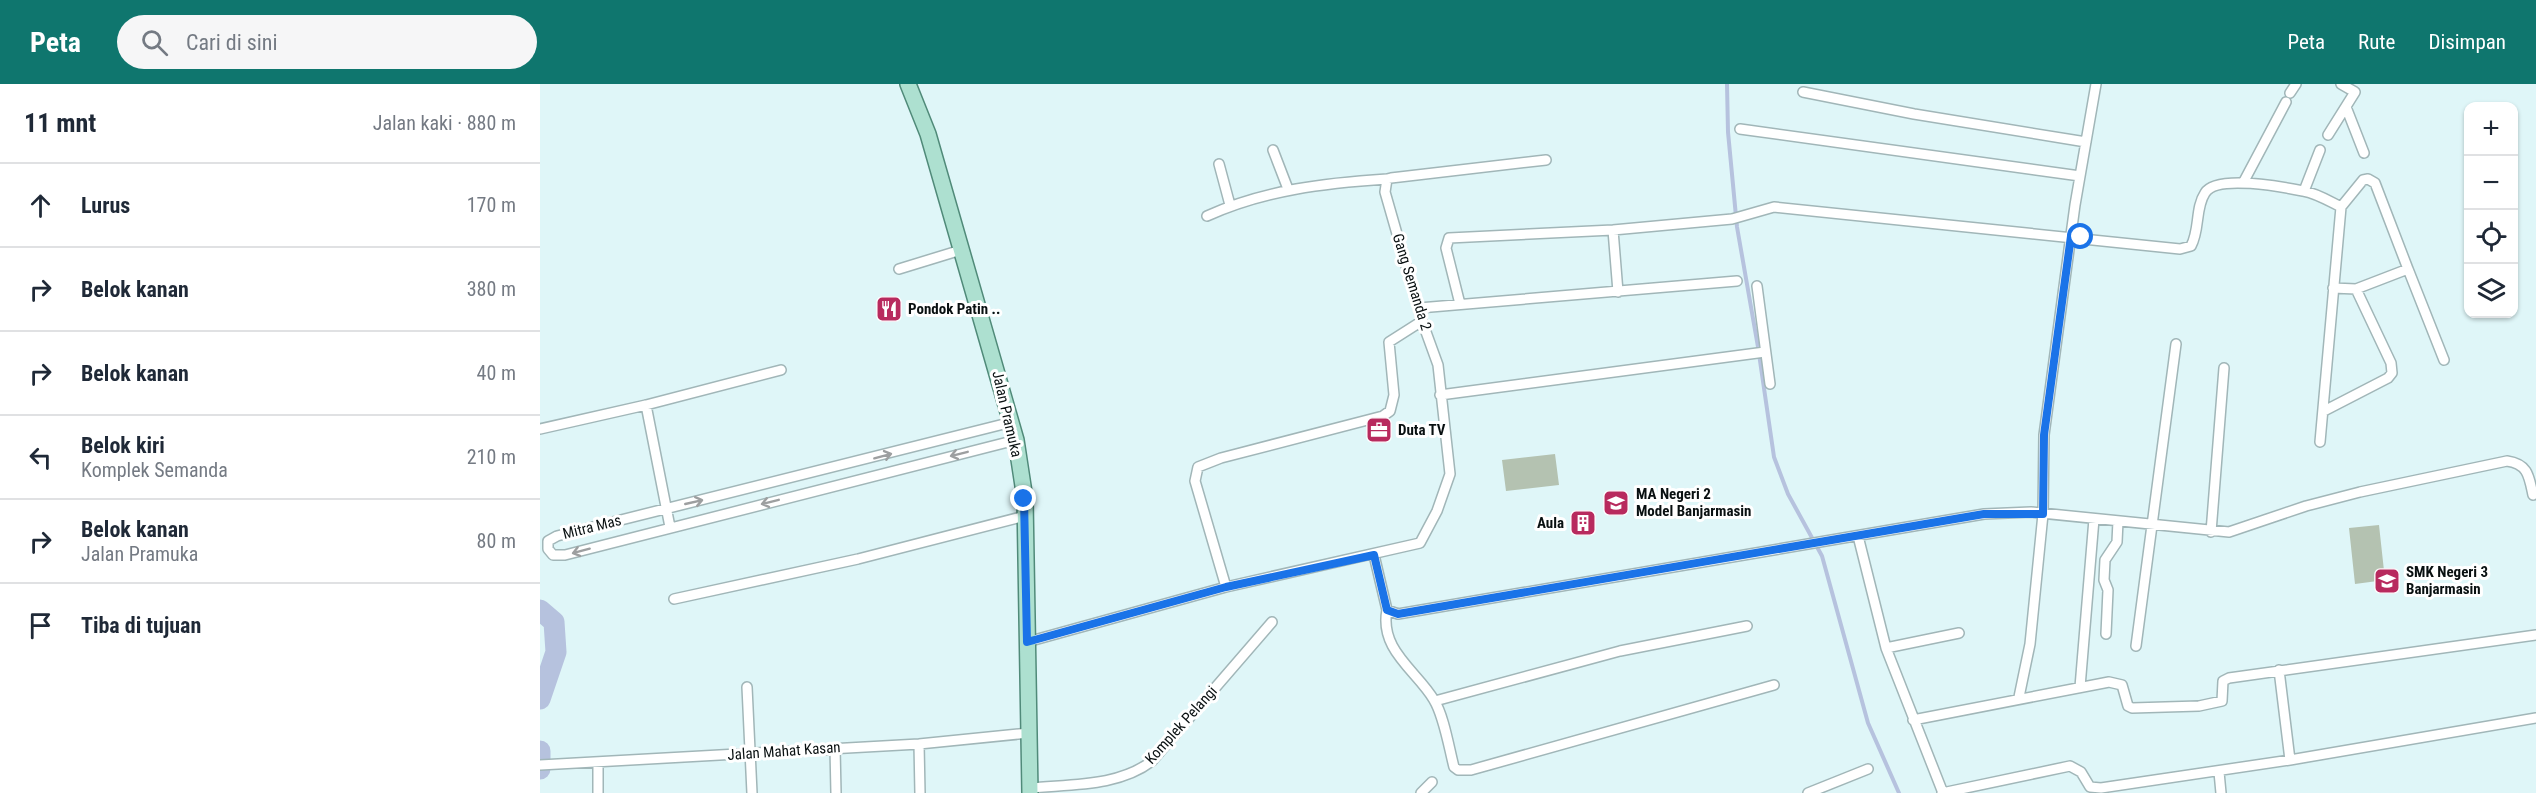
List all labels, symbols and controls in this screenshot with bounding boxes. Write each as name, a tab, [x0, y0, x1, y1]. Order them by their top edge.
search box	[117, 15, 537, 69]
text: Peta	[30, 26, 81, 59]
icon: search	[138, 26, 171, 59]
text: Cari di sini	[186, 30, 278, 55]
text: Peta	[2287, 30, 2325, 54]
text: Rute	[2358, 30, 2395, 54]
text: Disimpan	[2428, 30, 2506, 54]
map controls	[2464, 102, 2518, 318]
button: +	[2464, 102, 2518, 156]
text: 11 mnt	[24, 108, 96, 138]
text: Jalan kaki · 880 m	[373, 111, 516, 135]
button: −	[2464, 156, 2518, 210]
icon: ahead	[24, 189, 57, 222]
text: Lurus	[81, 193, 130, 218]
text: 170 m	[467, 193, 516, 217]
button: locate	[2464, 210, 2518, 264]
route start	[2067, 223, 2093, 249]
street label: Gang Semanda 2	[1389, 231, 1435, 333]
button: layers	[2464, 264, 2518, 318]
icon: right	[24, 273, 57, 306]
text: Belok kanan	[81, 277, 189, 302]
text: 380 m	[467, 277, 516, 301]
restaurant icon: Pondok Patin ..	[874, 294, 904, 324]
place label: Pondok Patin ..	[908, 300, 1000, 318]
icon: right	[24, 357, 57, 390]
text: Belok kanan	[81, 361, 189, 386]
text: 40 m	[477, 361, 516, 385]
street label: Jalan Pramuka	[988, 369, 1026, 459]
office icon: Duta TV	[1364, 415, 1394, 445]
place label: Duta TV	[1398, 421, 1446, 439]
text: Belok kiri	[81, 433, 165, 458]
icon: left	[24, 441, 57, 474]
text: 210 m	[467, 445, 516, 469]
one-way arrow	[873, 449, 892, 461]
one-way arrow	[950, 449, 969, 461]
text: Komplek Semanda	[81, 458, 228, 482]
route end	[1010, 485, 1036, 511]
place label: MA Negeri 2 Model Banjarmasin	[1636, 485, 1751, 520]
school or university icon: MA Negeri 2 Model Banjarmasin	[1601, 488, 1631, 518]
one-way arrow	[684, 496, 703, 508]
one-way arrow	[761, 496, 780, 508]
building icon: Aula	[1568, 508, 1598, 538]
street label: Mitra Mas	[561, 511, 623, 543]
place label: Aula	[1537, 514, 1564, 532]
text: Belok kanan	[81, 517, 189, 542]
icon: right	[24, 525, 57, 558]
text: 80 m	[477, 529, 516, 553]
text: Jalan Pramuka	[81, 542, 198, 566]
one-way arrow	[572, 545, 591, 557]
place label: SMK Negeri 3 Banjarmasin	[2406, 563, 2488, 598]
school or university icon: SMK Negeri 3 Banjarmasin	[2372, 566, 2402, 596]
icon: arrive	[24, 609, 57, 642]
text: Tiba di tujuan	[81, 613, 201, 638]
street label: Komplek Pelangi	[1141, 682, 1221, 768]
street label: Jalan Mahat Kasan	[727, 738, 841, 764]

